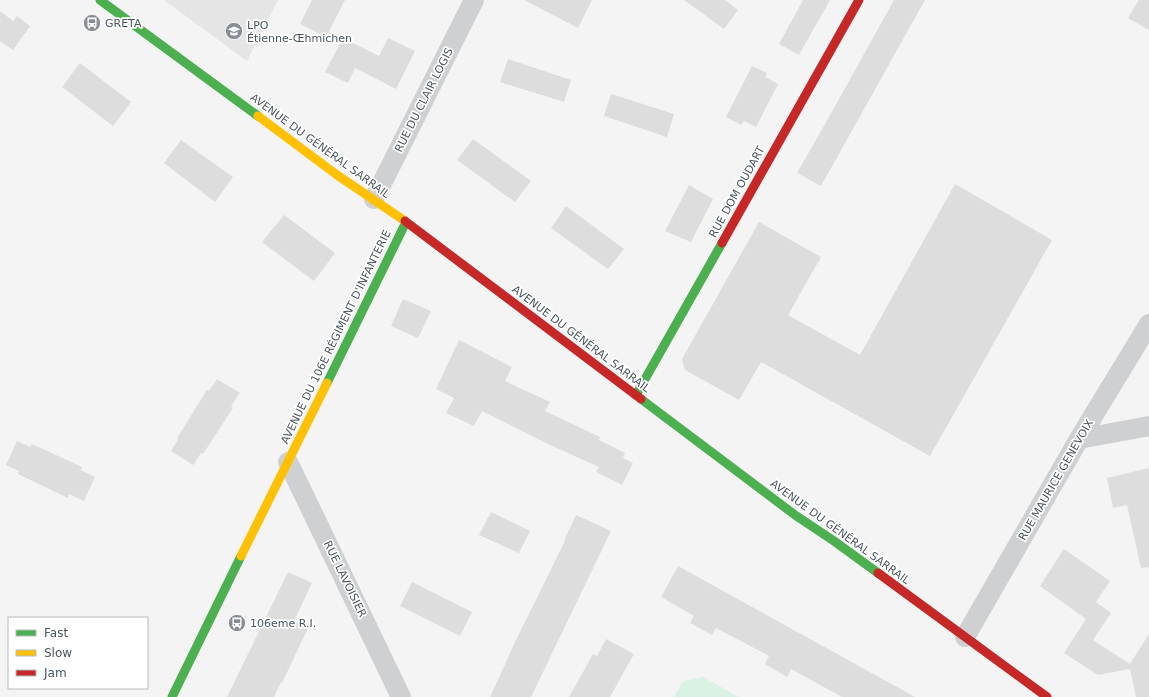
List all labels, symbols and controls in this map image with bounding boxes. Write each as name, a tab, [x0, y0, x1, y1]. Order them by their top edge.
bus stop icon: GRETA	[82, 13, 102, 33]
place label: GRETA	[105, 17, 142, 30]
place label: LPO Étienne-Œhmichen	[247, 19, 352, 45]
school or university icon: LPO Étienne-Œhmichen	[224, 21, 244, 41]
street label: RUE DU CLAIR LOGIS	[392, 46, 456, 154]
street label: AVENUE DU GÉNÉRAL SARRAIL	[248, 91, 393, 202]
street label: RUE DOM OUDART	[707, 144, 768, 240]
street label: AVENUE DU 106E RÉGIMENT D'INFANTERIE	[278, 228, 394, 446]
street label: AVENUE DU GÉNÉRAL SARRAIL	[509, 283, 653, 396]
street label: RUE MAURICE GENEVOIX	[1016, 417, 1096, 543]
street label: AVENUE DU GÉNÉRAL SARRAIL	[768, 477, 913, 588]
street label: RUE LAVOISIER	[321, 539, 369, 620]
bus stop icon: 106eme R.I.	[227, 613, 247, 633]
legend	[8, 617, 148, 689]
place label: 106eme R.I.	[250, 617, 316, 630]
text: Fast	[44, 626, 68, 640]
text: Slow	[44, 646, 72, 660]
text: Jam	[43, 666, 67, 680]

